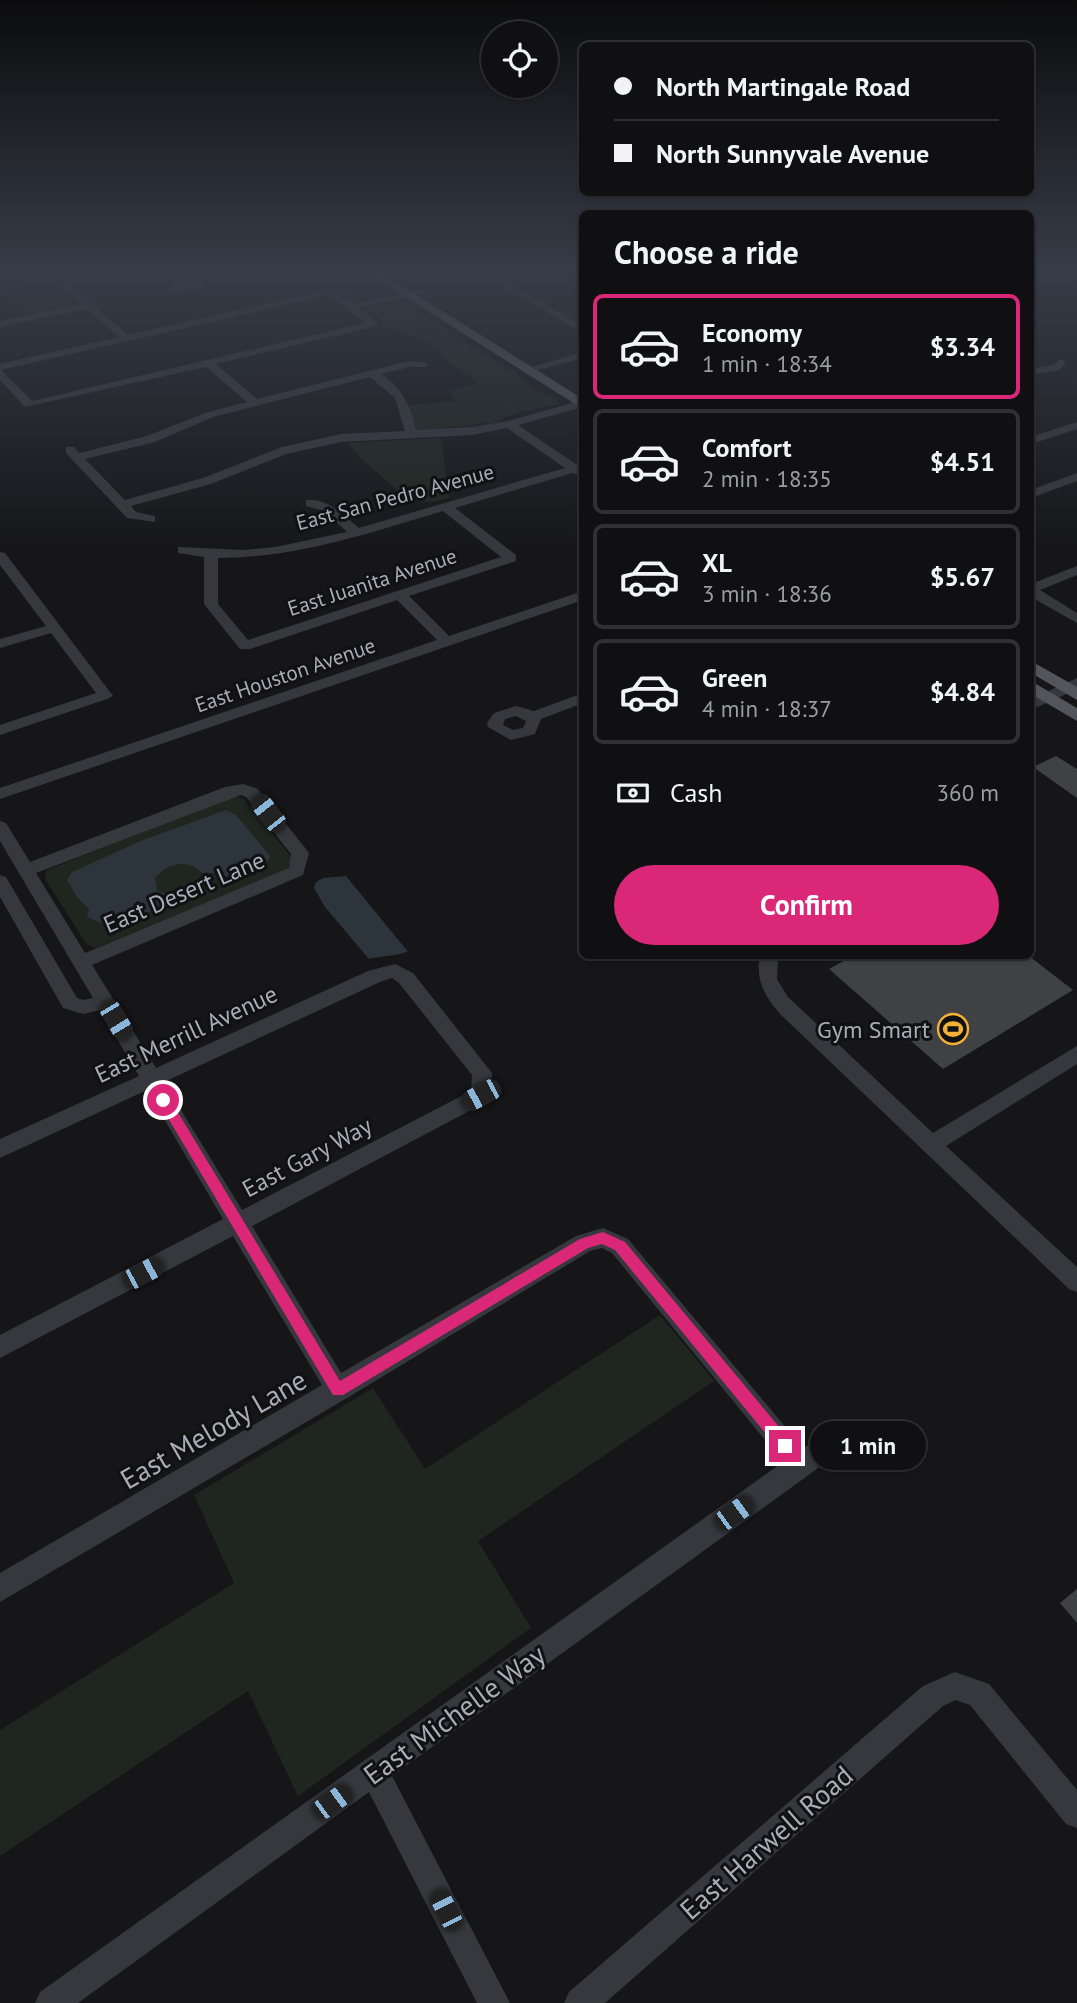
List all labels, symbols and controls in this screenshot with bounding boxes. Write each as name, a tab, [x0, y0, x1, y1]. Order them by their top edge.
map controls	[481, 21, 558, 98]
button: locate	[481, 21, 558, 98]
text: North Martingale Road	[656, 70, 910, 103]
text: North Sunnyvale Avenue	[656, 137, 929, 170]
text: Choose a ride	[614, 231, 799, 273]
icon: car	[618, 315, 681, 378]
text: Economy	[702, 316, 802, 349]
text: $3.34	[930, 330, 995, 363]
text: 1 min · 18:34	[702, 349, 832, 378]
icon: car	[618, 430, 681, 493]
text: Comfort	[702, 431, 792, 464]
text: $4.51	[930, 445, 995, 478]
street label: East San Pedro Avenue	[293, 458, 497, 536]
text: 2 min · 18:35	[702, 464, 832, 493]
street label: East Juanita Avenue	[284, 542, 460, 622]
icon: car	[618, 545, 681, 608]
text: XL	[702, 546, 732, 579]
text: $5.67	[930, 560, 995, 593]
text: 3 min · 18:36	[702, 579, 832, 608]
street label: East Houston Avenue	[191, 631, 379, 719]
icon: car	[618, 660, 681, 723]
text: Green	[702, 661, 767, 694]
text: $4.84	[930, 675, 995, 708]
text: 4 min · 18:37	[702, 694, 832, 723]
icon: cash	[614, 774, 652, 812]
text: Cash	[670, 776, 722, 809]
text: 360 m	[937, 778, 999, 807]
car	[247, 790, 290, 836]
street label: East Desert Lane	[99, 844, 269, 940]
button: Confirm	[614, 865, 999, 945]
street label: East Merrill Avenue	[90, 978, 282, 1090]
car	[97, 997, 136, 1043]
sports icon: Gym Smart	[936, 1012, 970, 1046]
place label: Gym Smart	[817, 1014, 930, 1045]
car	[458, 1076, 505, 1114]
route start	[147, 1084, 179, 1116]
street label: East Gary Way	[237, 1110, 377, 1204]
car	[120, 1254, 167, 1292]
street label: East Melody Lane	[113, 1361, 313, 1497]
callout: 1 min	[810, 1422, 925, 1470]
route end	[769, 1430, 801, 1462]
text: 1 min	[840, 1431, 896, 1460]
car	[711, 1492, 758, 1534]
street label: East Michelle Way	[356, 1636, 552, 1792]
street label: East Harwell Road	[672, 1757, 860, 1927]
car	[309, 1781, 356, 1823]
car	[428, 1887, 465, 1933]

